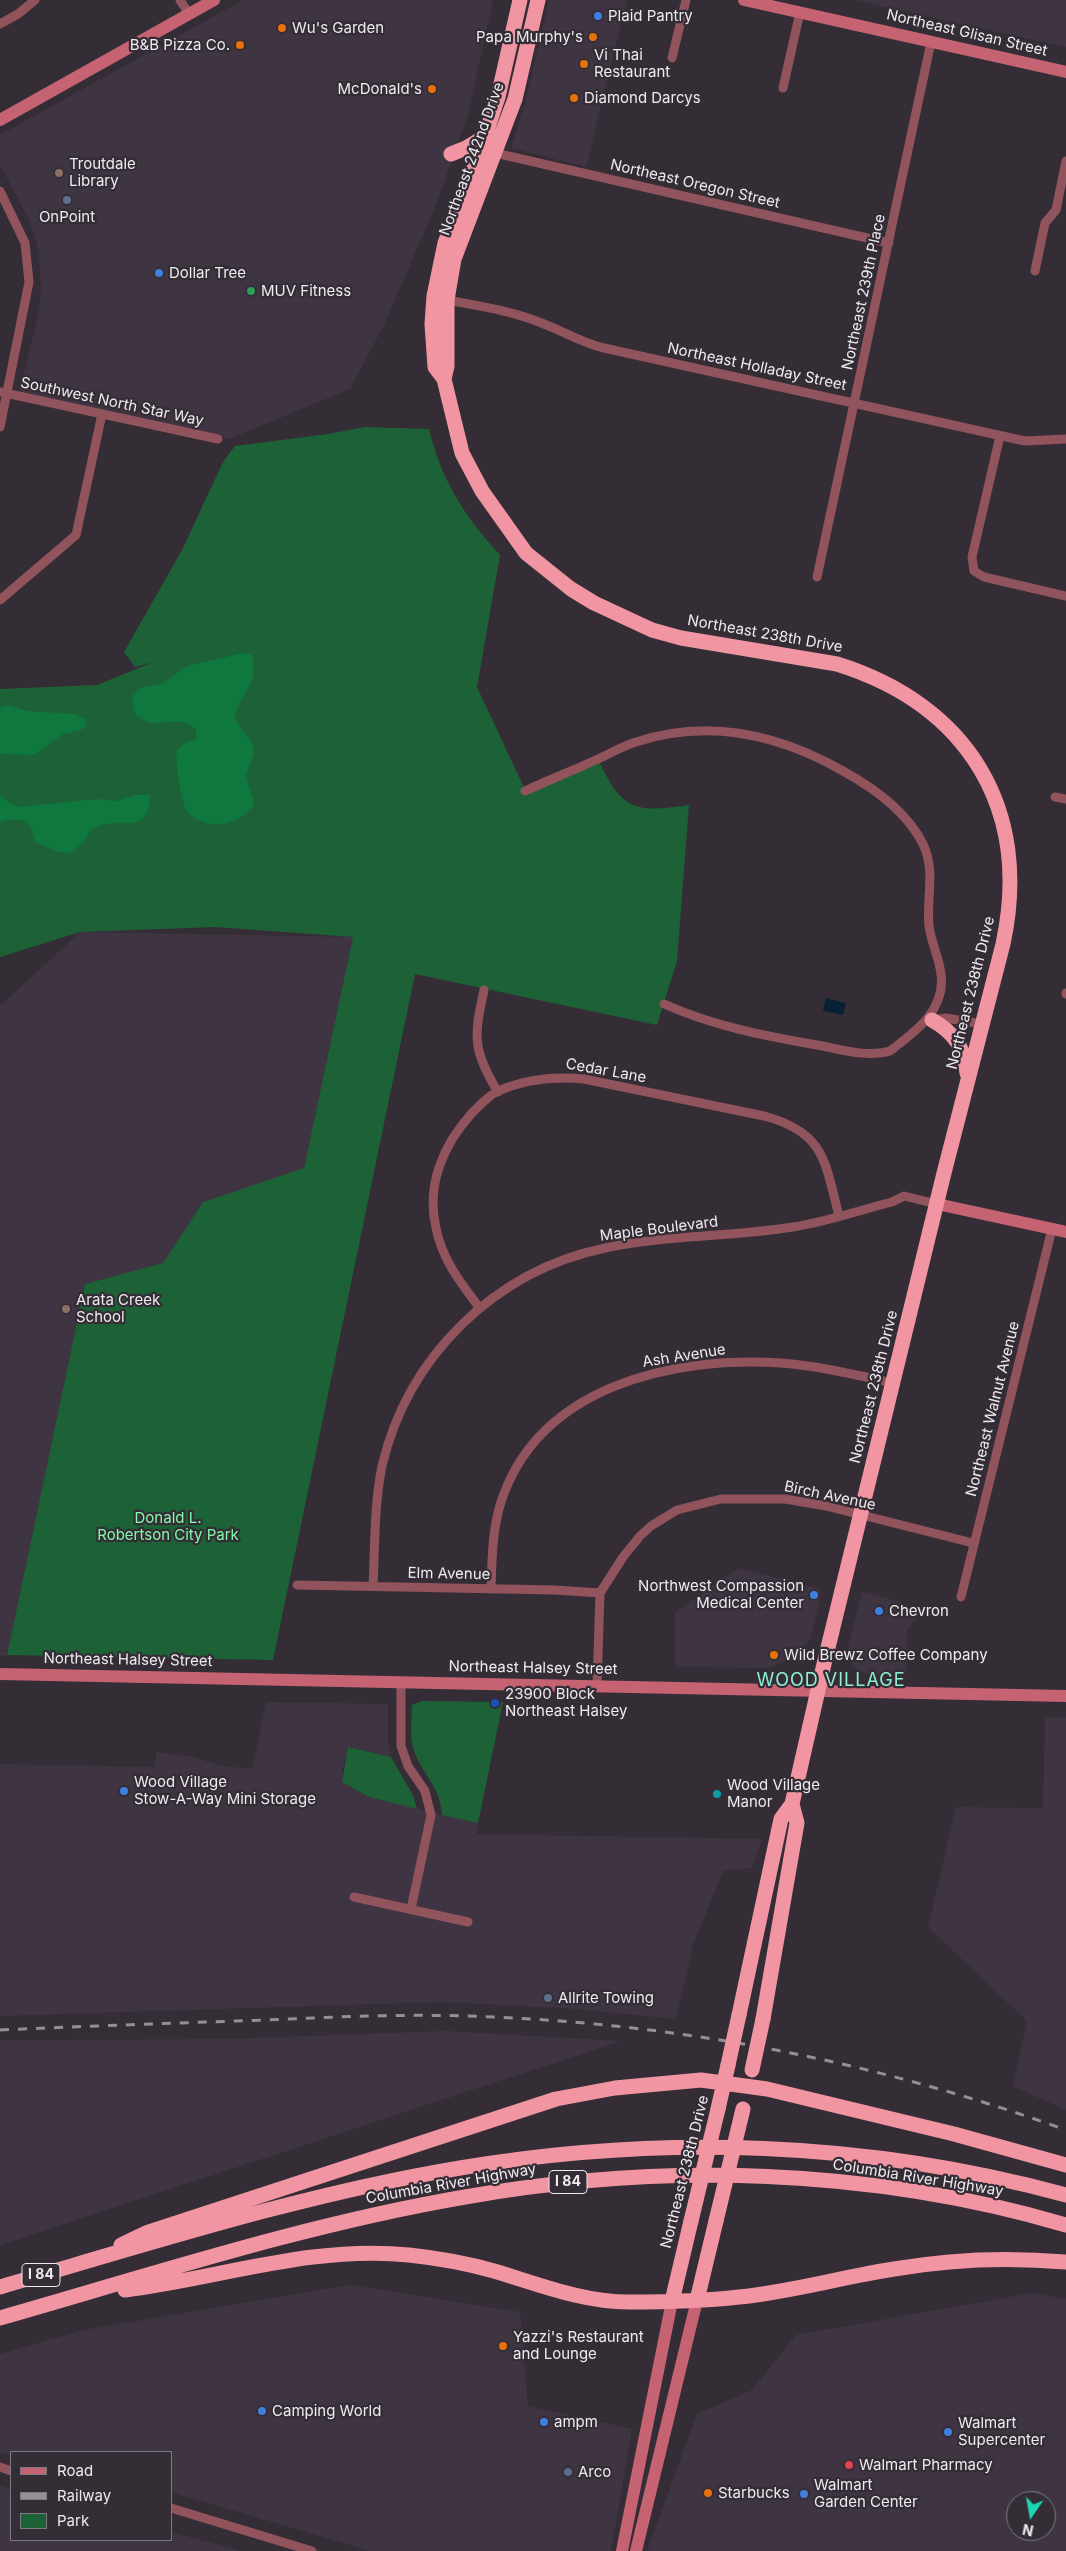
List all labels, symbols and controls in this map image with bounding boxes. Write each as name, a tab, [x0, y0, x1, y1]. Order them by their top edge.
street label: Northeast Glisan Street	[885, 6, 1049, 60]
place label: Plaid Pantry	[608, 7, 693, 25]
marker: Plaid Pantry	[592, 10, 604, 22]
place label: Wu's Garden	[292, 19, 384, 37]
marker: Wu's Garden	[276, 22, 288, 34]
place label: Papa Murphy's	[476, 28, 583, 46]
marker: Papa Murphy's	[587, 31, 599, 43]
place label: B&B Pizza Co.	[130, 36, 230, 54]
marker: B&B Pizza Co.	[234, 39, 246, 51]
place label: Vi Thai Restaurant	[594, 46, 670, 81]
marker: Vi Thai Restaurant	[578, 58, 590, 70]
place label: McDonald's	[338, 80, 422, 98]
street label: Northeast 242nd Drive	[436, 80, 508, 238]
marker: McDonald's	[426, 83, 438, 95]
place label: Diamond Darcys	[584, 89, 701, 107]
marker: Diamond Darcys	[568, 92, 580, 104]
place label: Troutdale Library	[69, 155, 136, 190]
street label: Northeast Oregon Street	[608, 156, 782, 212]
marker: Troutdale Library	[53, 167, 65, 179]
marker: OnPoint	[61, 194, 73, 206]
place label: OnPoint	[39, 208, 95, 226]
street label: Northeast 239th Place	[839, 212, 889, 372]
place label: Dollar Tree	[169, 264, 246, 282]
marker: Dollar Tree	[153, 267, 165, 279]
place label: MUV Fitness	[261, 282, 351, 300]
marker: MUV Fitness	[245, 285, 257, 297]
street label: Northeast Holladay Street	[666, 339, 848, 395]
street label: Southwest North Star Way	[19, 374, 205, 430]
street label: Northeast 238th Drive	[686, 611, 844, 657]
street label: Northeast 238th Drive	[943, 915, 999, 1071]
street label: Cedar Lane	[564, 1055, 648, 1087]
street label: Maple Boulevard	[599, 1213, 719, 1245]
place label: Arata Creek School	[76, 1291, 160, 1326]
marker: Arata Creek School	[60, 1303, 72, 1315]
street label: Northeast 238th Drive	[846, 1309, 902, 1465]
street label: Northeast Walnut Avenue	[963, 1320, 1023, 1498]
street label: Ash Avenue	[641, 1341, 727, 1371]
street label: Birch Avenue	[783, 1478, 877, 1514]
park label: Donald L. Robertson City Park	[97, 1509, 239, 1544]
street label: Elm Avenue	[408, 1564, 490, 1584]
place label: Northwest Compassion Medical Center	[638, 1577, 804, 1612]
marker: Northwest Compassion Medical Center	[808, 1589, 820, 1601]
place label: Chevron	[889, 1602, 949, 1620]
marker: Chevron	[873, 1605, 885, 1617]
place label: Wild Brewz Coffee Company	[784, 1646, 988, 1664]
marker: Wild Brewz Coffee Company	[768, 1649, 780, 1661]
street label: Northeast Halsey Street	[43, 1650, 213, 1670]
street label: Northeast Halsey Street	[448, 1658, 618, 1678]
district label: WOOD VILLAGE	[755, 1670, 907, 1692]
place label: 23900 Block Northeast Halsey	[505, 1685, 627, 1720]
marker: 23900 Block Northeast Halsey	[489, 1697, 501, 1709]
place label: Wood Village Stow-A-Way Mini Storage	[134, 1773, 316, 1808]
place label: Wood Village Manor	[727, 1776, 820, 1811]
marker: Wood Village Stow-A-Way Mini Storage	[118, 1785, 130, 1797]
marker: Wood Village Manor	[711, 1788, 723, 1800]
place label: Allrite Towing	[558, 1989, 654, 2007]
marker: Allrite Towing	[542, 1992, 554, 2004]
street label: Northeast 238th Drive	[657, 2094, 713, 2250]
street label: Columbia River Highway	[831, 2156, 1005, 2200]
street label: Columbia River Highway	[364, 2160, 538, 2208]
road number: I 84	[549, 2170, 587, 2194]
road number: I 84	[22, 2264, 60, 2286]
place label: Yazzi's Restaurant and Lounge	[513, 2328, 644, 2363]
marker: Yazzi's Restaurant and Lounge	[497, 2340, 509, 2352]
place label: Camping World	[272, 2402, 381, 2420]
marker: Camping World	[256, 2405, 268, 2417]
place label: ampm	[554, 2413, 598, 2431]
place label: Walmart Supercenter	[958, 2414, 1045, 2449]
marker: ampm	[538, 2416, 550, 2428]
marker: Walmart Supercenter	[942, 2426, 954, 2438]
legend	[10, 2451, 172, 2541]
place label: Walmart Pharmacy	[859, 2456, 993, 2474]
marker: Walmart Pharmacy	[843, 2459, 855, 2471]
text: Road	[57, 2461, 93, 2480]
place label: Arco	[578, 2463, 611, 2481]
marker: Arco	[562, 2466, 574, 2478]
place label: Walmart Garden Center	[814, 2476, 918, 2511]
place label: Starbucks	[718, 2484, 790, 2502]
text: Railway	[57, 2486, 111, 2505]
marker: Starbucks	[702, 2487, 714, 2499]
marker: Walmart Garden Center	[798, 2488, 810, 2500]
north arrow	[1006, 2491, 1056, 2541]
text: Park	[57, 2511, 89, 2530]
text: N	[1021, 2521, 1035, 2540]

